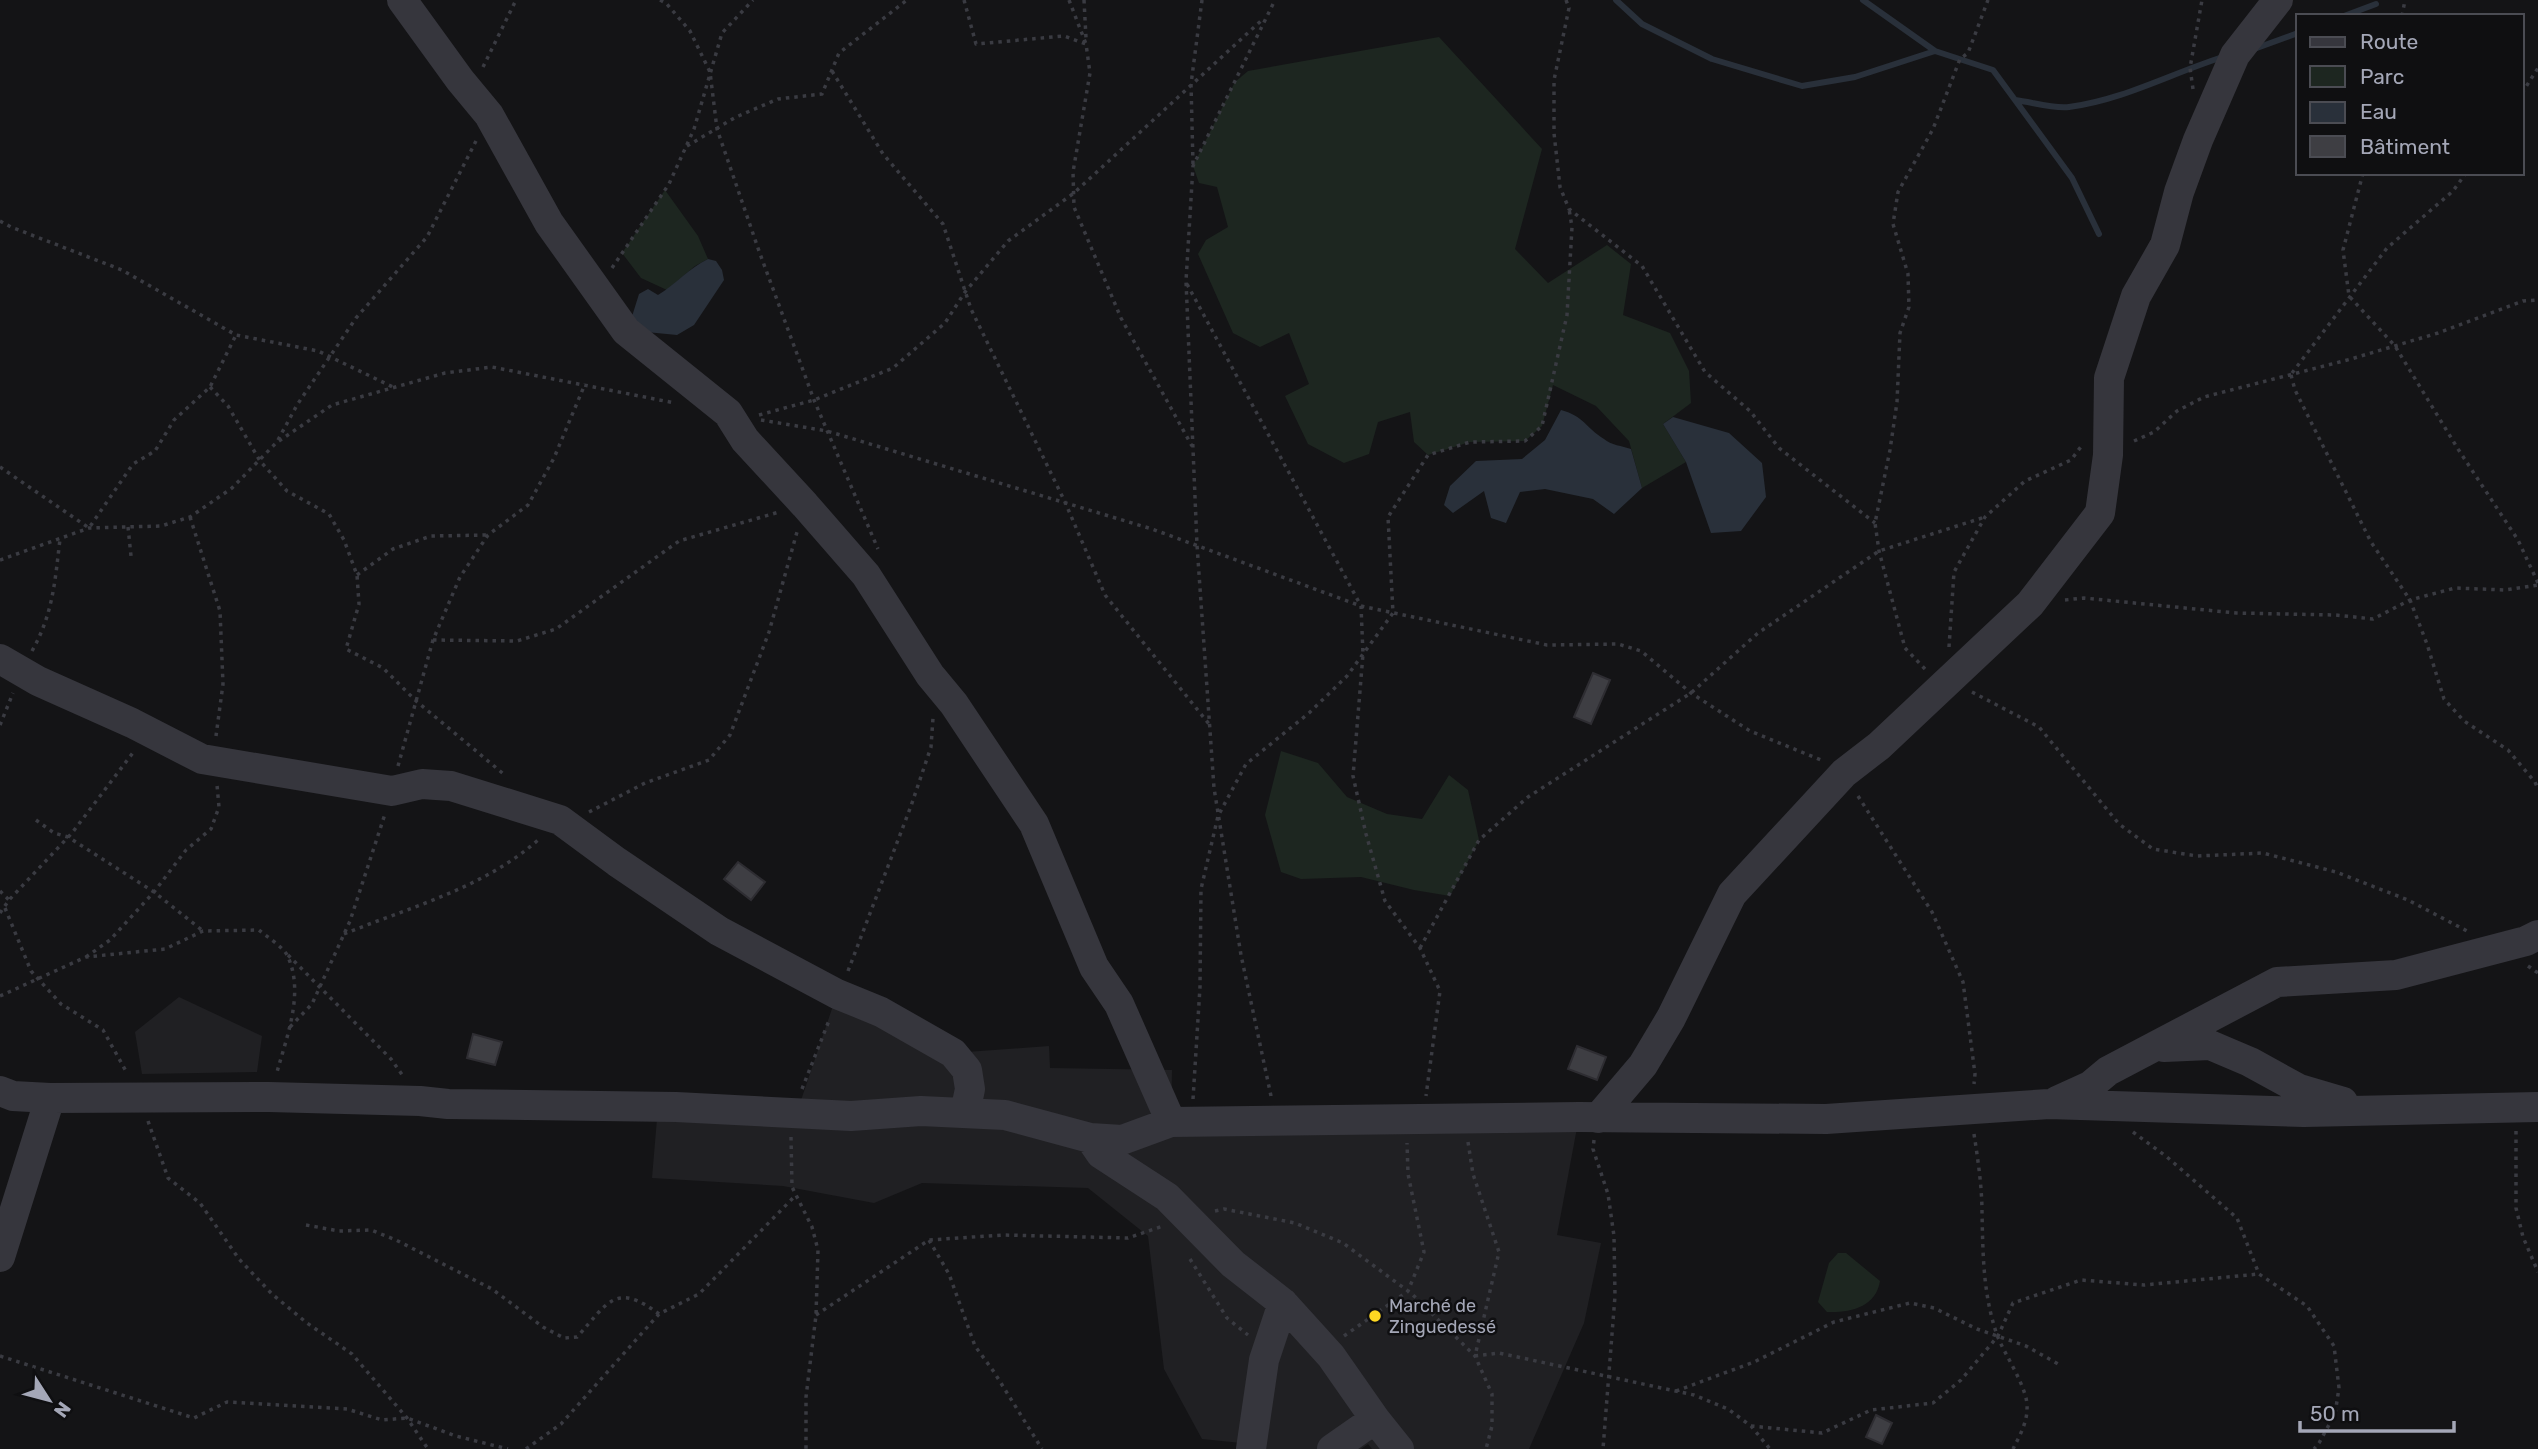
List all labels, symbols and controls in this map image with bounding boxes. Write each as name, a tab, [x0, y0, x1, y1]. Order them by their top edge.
legend	[2296, 14, 2524, 175]
text: Route	[2360, 29, 2418, 54]
text: Parc	[2360, 64, 2404, 89]
text: Eau	[2360, 99, 2397, 124]
text: Bâtiment	[2360, 134, 2450, 159]
place label: Marché de Zinguedessé	[1389, 1295, 1496, 1338]
marker: Marché de Zinguedessé	[1367, 1308, 1383, 1324]
north arrow	[14, 1365, 84, 1435]
scale bar	[2300, 1390, 2454, 1434]
text: N	[49, 1397, 76, 1422]
text: 50 m	[2310, 1401, 2360, 1426]

